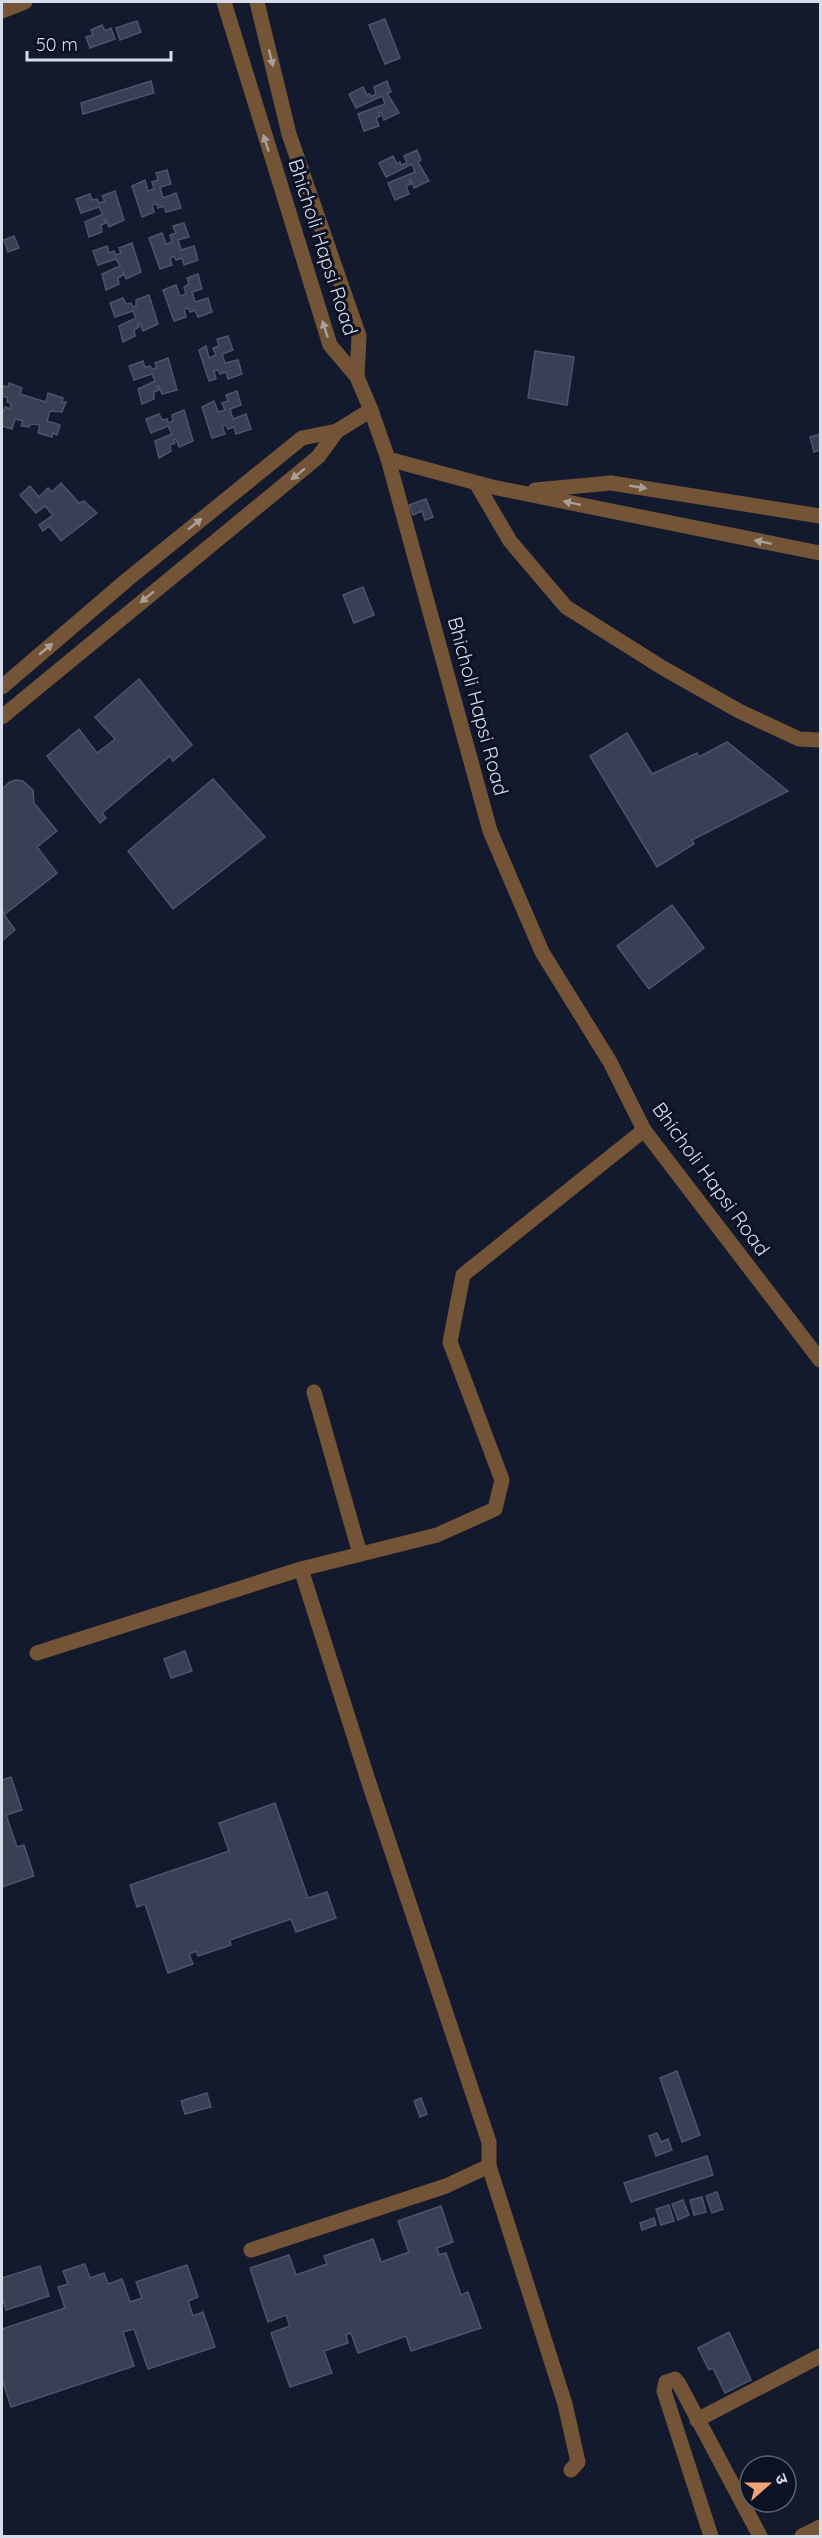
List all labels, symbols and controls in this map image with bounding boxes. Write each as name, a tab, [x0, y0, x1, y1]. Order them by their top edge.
scale bar	[27, 24, 171, 62]
text: 50 m	[36, 33, 78, 56]
one-way arrow	[266, 49, 276, 68]
one-way arrow	[261, 134, 270, 152]
street label: Bhicholi Hapsi Road	[283, 155, 364, 338]
one-way arrow	[320, 320, 329, 338]
one-way arrow	[290, 467, 306, 480]
one-way arrow	[629, 483, 648, 492]
one-way arrow	[562, 498, 581, 507]
one-way arrow	[187, 517, 203, 530]
one-way arrow	[753, 537, 772, 546]
one-way arrow	[139, 590, 155, 603]
street label: Bhicholi Hapsi Road	[443, 614, 514, 798]
one-way arrow	[38, 643, 53, 656]
street label: Bhicholi Hapsi Road	[647, 1097, 776, 1261]
north arrow	[738, 2454, 798, 2514]
text: उ	[771, 2471, 793, 2487]

